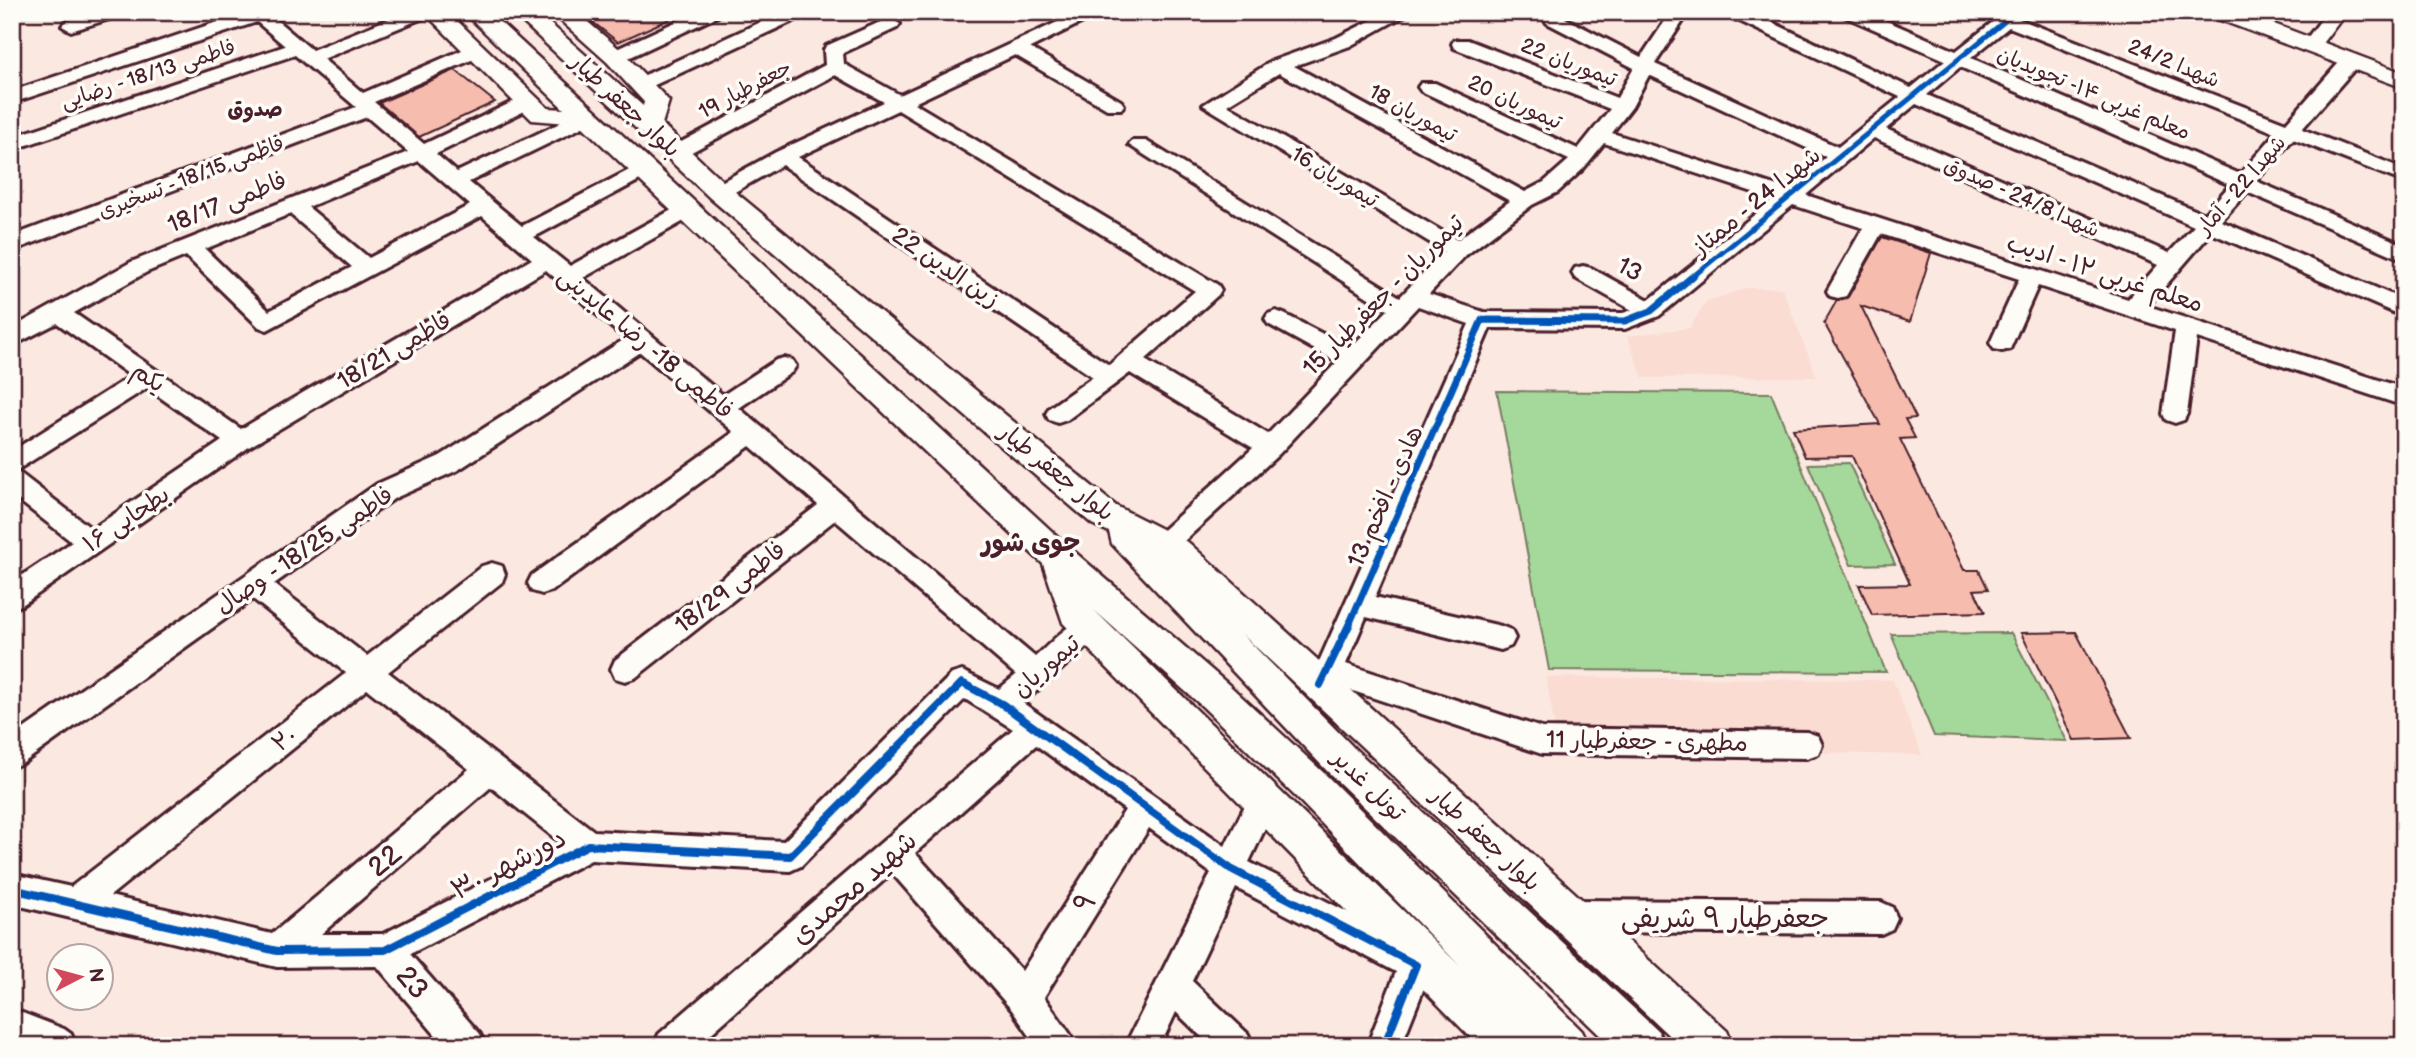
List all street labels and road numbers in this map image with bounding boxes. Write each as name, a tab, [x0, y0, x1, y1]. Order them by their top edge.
street label: تیموریان 22	[1517, 33, 1621, 93]
street label: فاطمی 18/13 - رضایی	[58, 34, 239, 115]
street label: شهدا 24/2	[2124, 34, 2223, 93]
street label: معلم غربی ۱۴- تجویدیان	[1992, 41, 2194, 148]
street label: بلوار جعفر طیار	[563, 46, 687, 164]
street label: جعفرطیار 19	[695, 55, 796, 124]
street label: تیموریان 20	[1464, 70, 1567, 135]
street label: تیموریان 18	[1365, 79, 1462, 148]
street label: فاطمی 18/15 - تسخیری	[95, 130, 288, 225]
street label: شهدا 22 - آمار	[2190, 131, 2291, 242]
street label: شهدا 24 - ممتاز	[1685, 141, 1827, 263]
street label: تیموریان 16	[1287, 142, 1384, 214]
street label: شهدا 24/8 - صدوق	[1940, 152, 2103, 244]
street label: فاطمی 18/17	[164, 166, 291, 239]
street label: تیموریان - جعفرطیار 15	[1297, 208, 1471, 382]
street label: زین الدین 22	[886, 221, 1005, 314]
street label: معلم غربی ۱۲ - ادیب	[2002, 228, 2207, 322]
street label: 13	[1612, 251, 1647, 288]
street label: فاطمی 18- رضا عابدینی	[552, 261, 739, 425]
street label: فاطمی 18/21	[332, 305, 456, 396]
street label: یکم	[125, 356, 171, 401]
street label: بلوار جعفر طیار	[992, 416, 1120, 528]
street label: هادی - افخم 13	[1341, 421, 1432, 573]
street label: بطحایی ۱۶	[77, 480, 175, 559]
street label: فاطمی 18/25 - وصال	[210, 480, 399, 621]
street label: فاطمی 18/29	[669, 535, 791, 640]
street label: تیموریان	[1006, 628, 1087, 704]
street label: ۲۰	[266, 721, 303, 758]
street label: مطهری - جعفرطیار 11	[1546, 725, 1748, 758]
street label: تونل غدیر	[1325, 742, 1412, 828]
street label: بلوار جعفر طیار	[1423, 780, 1547, 898]
street label: دورشهر ۳۰	[446, 821, 572, 907]
street label: شهید محمدی	[784, 824, 924, 952]
street label: 22	[362, 838, 409, 884]
street label: ۹	[1067, 887, 1104, 919]
street label: جعفرطیار ۹ شریفی	[1621, 902, 1829, 935]
street label: 23	[389, 960, 435, 1006]

